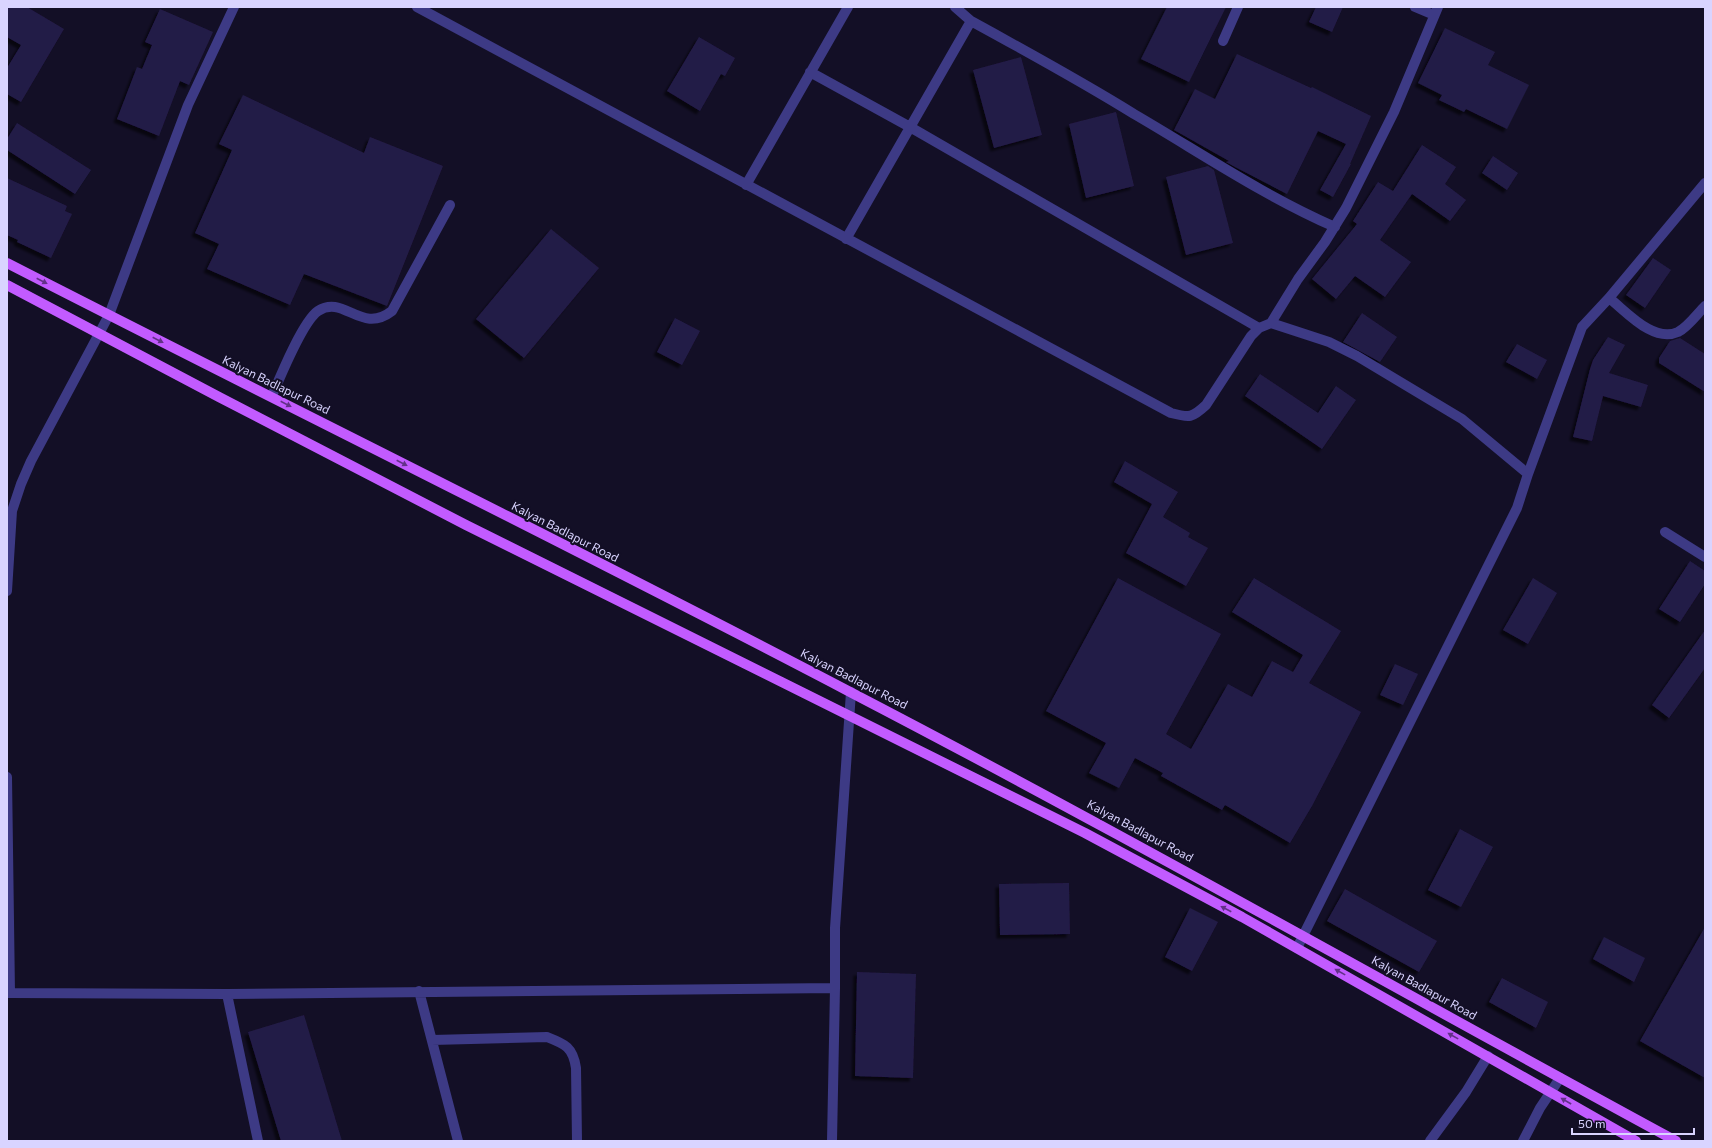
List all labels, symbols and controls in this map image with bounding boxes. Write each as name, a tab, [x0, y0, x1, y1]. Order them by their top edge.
one-way arrow	[36, 278, 48, 284]
one-way arrow	[152, 337, 163, 343]
street label: Kalyan Badlapur Road	[220, 352, 333, 416]
one-way arrow	[281, 401, 292, 407]
one-way arrow	[396, 460, 408, 466]
street label: Kalyan Badlapur Road	[510, 498, 621, 564]
street label: Kalyan Badlapur Road	[799, 645, 910, 711]
street label: Kalyan Badlapur Road	[1085, 796, 1196, 864]
one-way arrow	[1221, 905, 1232, 912]
street label: Kalyan Badlapur Road	[1369, 952, 1480, 1022]
one-way arrow	[1334, 969, 1346, 976]
one-way arrow	[1447, 1033, 1459, 1039]
one-way arrow	[1560, 1097, 1572, 1104]
scale bar	[1572, 1110, 1694, 1136]
text: 50 m	[1578, 1116, 1606, 1130]

